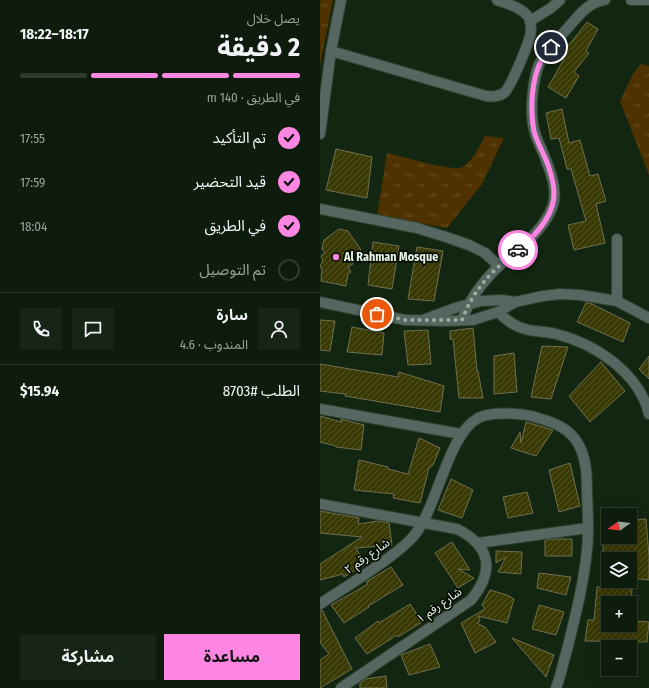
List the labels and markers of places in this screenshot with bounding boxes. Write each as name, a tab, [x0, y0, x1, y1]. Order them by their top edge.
pin	[534, 30, 568, 64]
place label: Al Rahman Mosque	[343, 250, 438, 264]
marker: Al Rahman Mosque	[331, 252, 341, 262]
pin	[360, 297, 394, 331]

